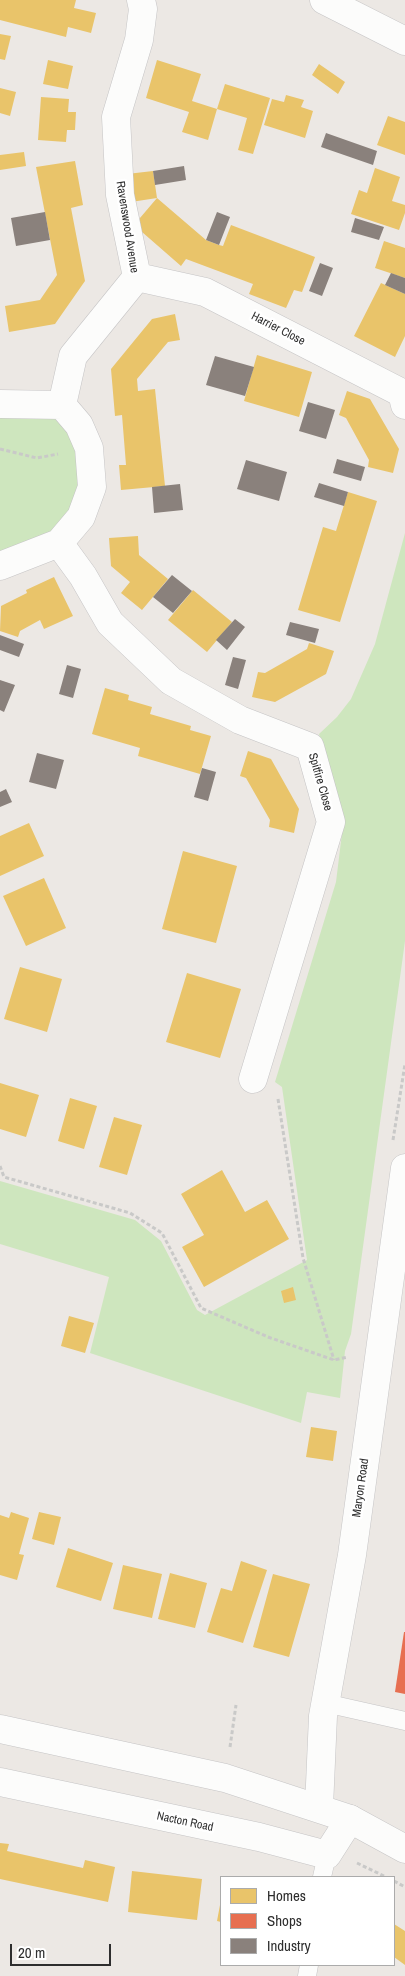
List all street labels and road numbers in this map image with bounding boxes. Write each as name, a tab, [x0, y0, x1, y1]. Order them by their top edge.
street label: Ravenswood Avenue	[113, 180, 141, 274]
street label: Harrier Close	[249, 309, 307, 349]
street label: Spitfire Close	[305, 751, 335, 813]
street label: Maryon Road	[350, 1458, 372, 1518]
street label: Nacton Road	[155, 1809, 215, 1835]

